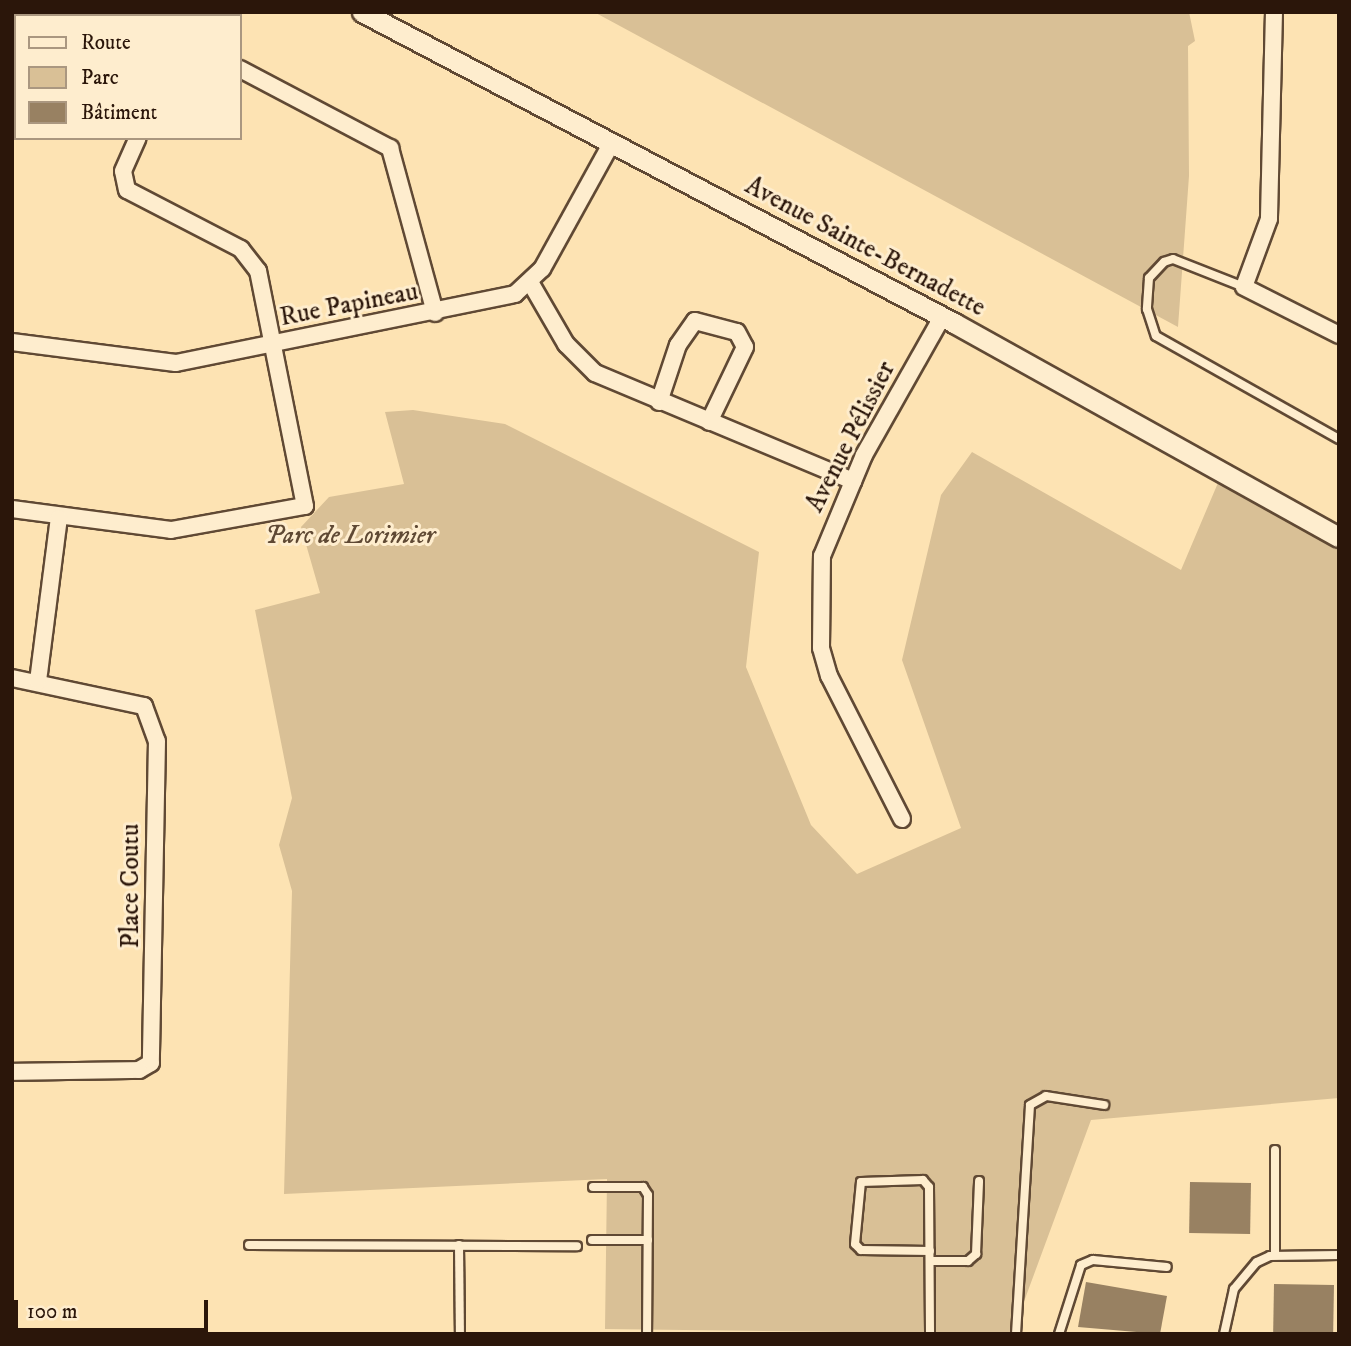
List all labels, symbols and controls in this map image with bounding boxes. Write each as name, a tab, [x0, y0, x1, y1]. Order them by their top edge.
legend	[14, 14, 242, 140]
text: Route	[81, 30, 131, 56]
text: Parc	[81, 65, 119, 91]
text: Bâtiment	[81, 100, 157, 126]
street label: Avenue Sainte-Bernadette	[739, 170, 991, 324]
street label: Rue Papineau	[277, 276, 421, 334]
street label: Avenue Pélissier	[800, 356, 902, 518]
park label: Parc de Lorimier	[265, 520, 435, 552]
street label: Place Coutu	[115, 824, 147, 948]
scale bar	[18, 1286, 212, 1330]
text: 100 m	[27, 1299, 78, 1325]

